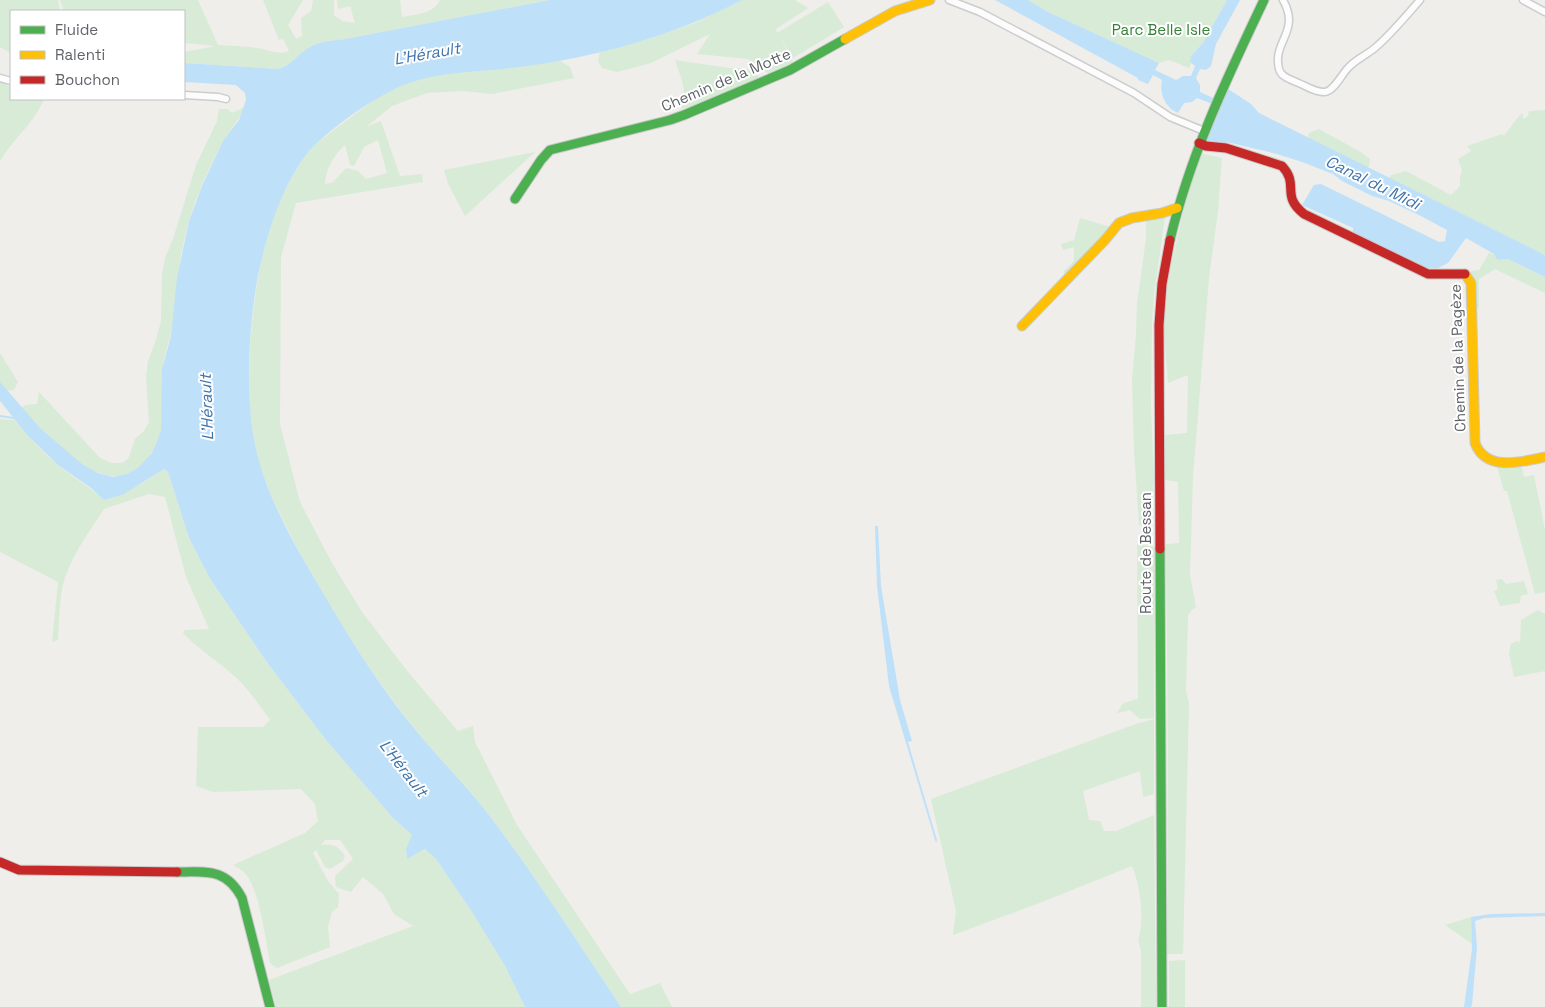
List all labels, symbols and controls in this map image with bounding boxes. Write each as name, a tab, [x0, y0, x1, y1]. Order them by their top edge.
legend	[10, 10, 185, 100]
text: Fluide	[55, 20, 98, 39]
park label: Parc Belle Isle	[1112, 20, 1210, 39]
water label: L'Hérault	[392, 37, 463, 70]
street label: Chemin de la Motte	[658, 44, 793, 115]
text: Ralenti	[55, 45, 105, 64]
text: Bouchon	[55, 70, 120, 89]
water label: Canal du Midi	[1322, 150, 1425, 215]
street label: Chemin de la Pagèze	[1445, 284, 1470, 432]
water label: L'Hérault	[195, 372, 218, 441]
street label: Route de Bessan	[1136, 492, 1155, 614]
water label: L'Hérault	[375, 735, 433, 802]

